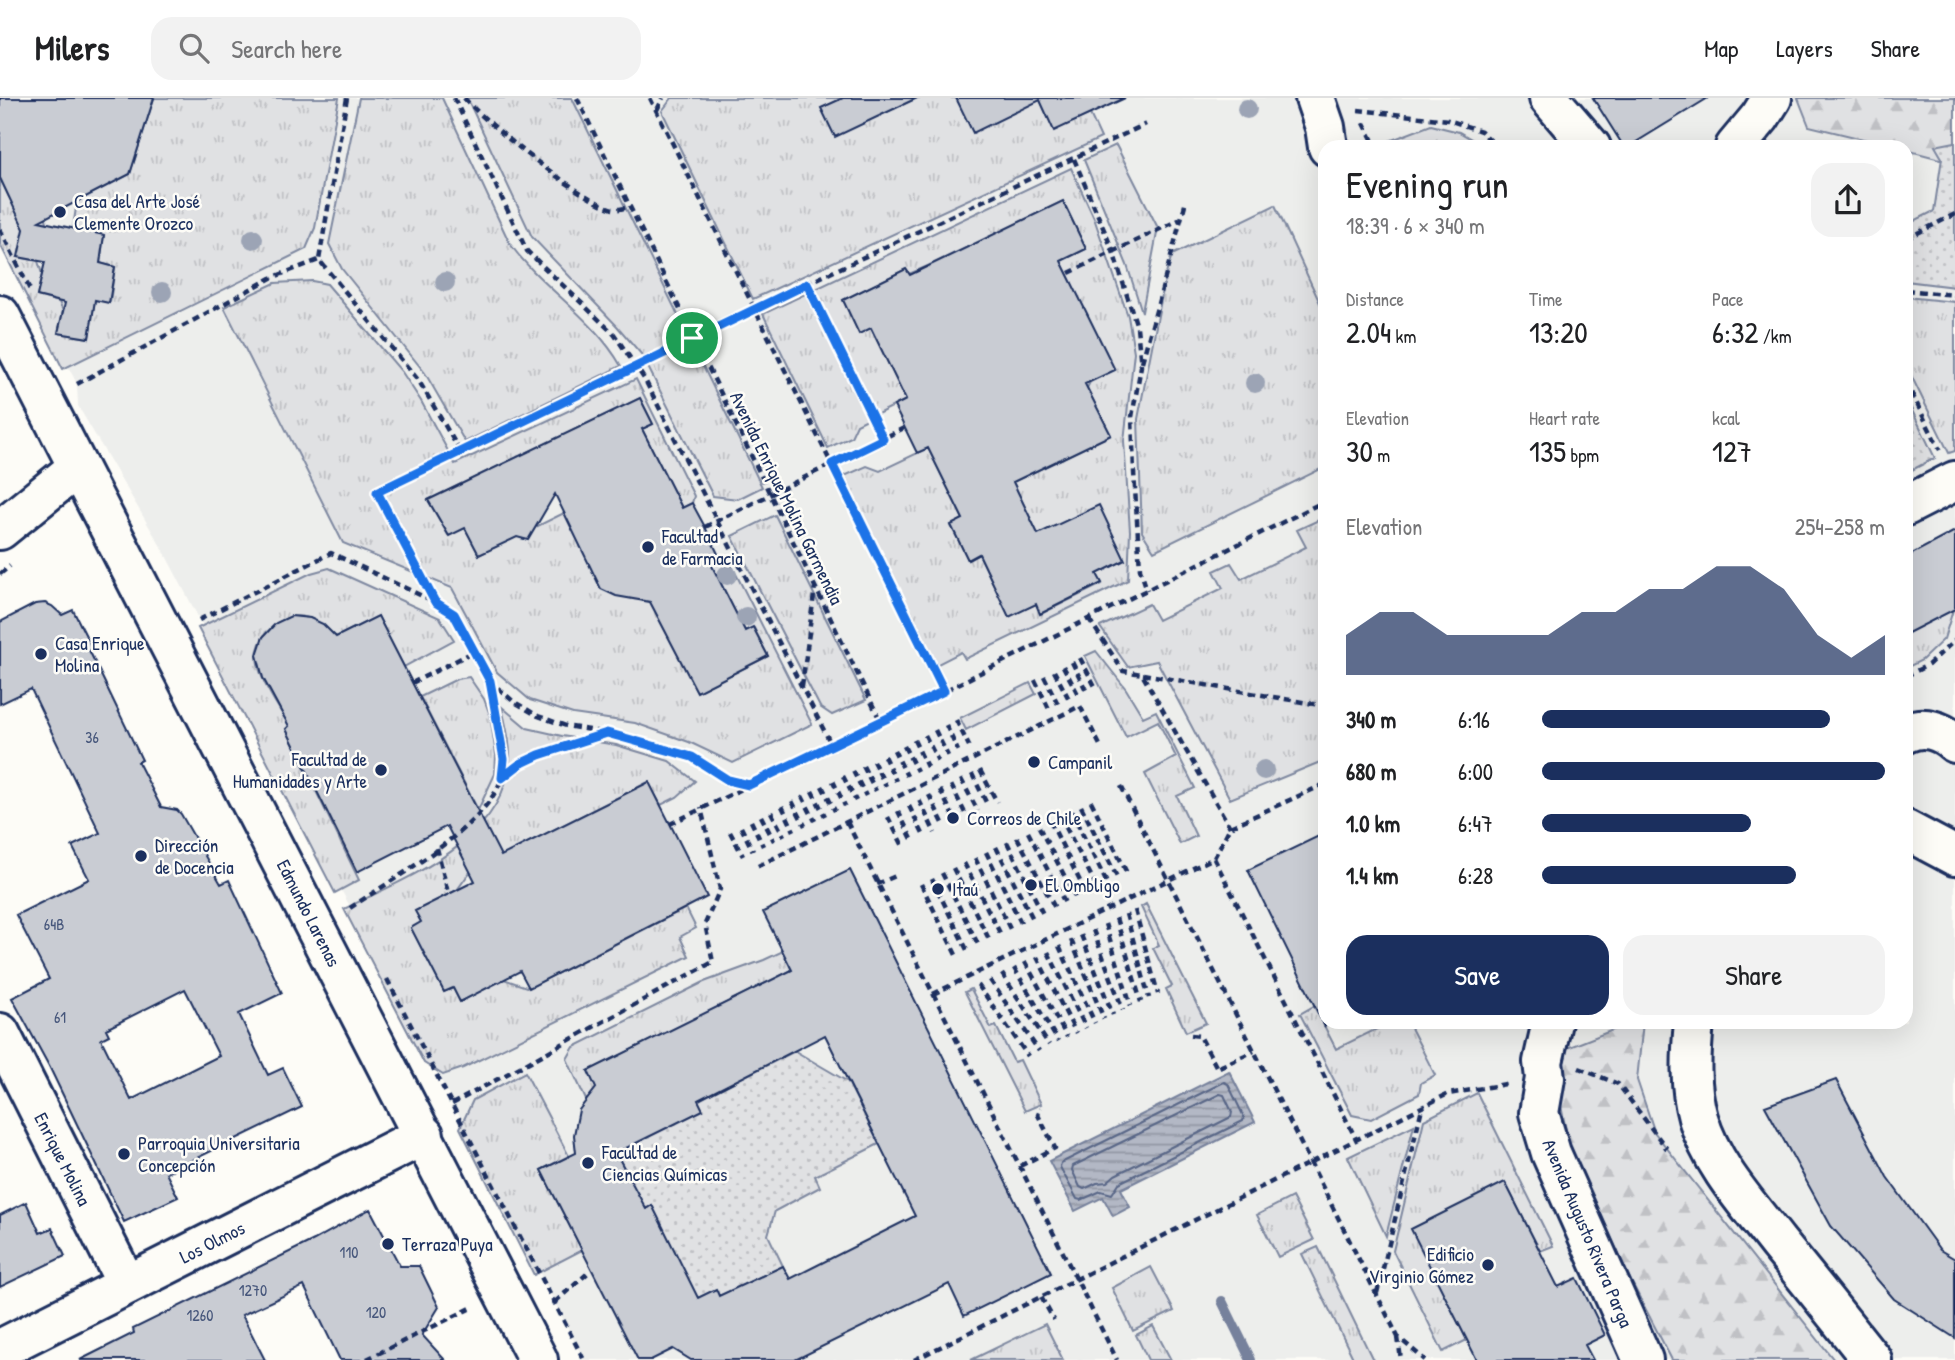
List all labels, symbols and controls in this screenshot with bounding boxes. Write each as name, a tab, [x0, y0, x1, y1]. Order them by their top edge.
search box	[151, 17, 641, 80]
text: Milers	[35, 26, 109, 70]
icon: search	[175, 29, 213, 67]
text: Search here	[231, 31, 342, 66]
text: Map	[1704, 32, 1738, 64]
text: Layers	[1776, 32, 1833, 64]
text: Share	[1871, 32, 1920, 64]
text: Evening run	[1346, 158, 1509, 210]
button: share	[1811, 163, 1885, 237]
place label: Casa del Arte José Clemente Orozco	[74, 188, 200, 236]
marker: Casa del Arte José Clemente Orozco	[52, 204, 68, 220]
text: 18:39 · 6 × 340 m	[1346, 210, 1485, 241]
text: Distance	[1346, 286, 1404, 312]
text: Time	[1529, 286, 1563, 312]
text: Pace	[1712, 286, 1744, 312]
pin	[662, 308, 722, 368]
text: 2.04	[1346, 312, 1391, 352]
text: 13:20	[1529, 312, 1588, 352]
text: 6:32	[1712, 312, 1758, 352]
icon: arrive	[673, 319, 711, 357]
text: km	[1391, 323, 1416, 349]
text: /km	[1758, 323, 1792, 349]
street label: Avenida Enrique Molina Garmendia	[724, 387, 850, 609]
text: Elevation	[1346, 405, 1409, 431]
text: Heart rate	[1529, 405, 1600, 431]
text: kcal	[1712, 405, 1740, 431]
text: 30	[1346, 431, 1373, 471]
text: 135	[1529, 431, 1566, 471]
text: 127	[1712, 431, 1752, 471]
text: m	[1373, 442, 1390, 468]
text: bpm	[1566, 442, 1599, 468]
text: Elevation	[1346, 511, 1422, 542]
text: 254–258 m	[1795, 511, 1885, 542]
place label: Facultad de Farmacia	[661, 523, 743, 571]
marker: Facultad de Farmacia	[640, 539, 656, 555]
place label: Casa Enrique Molina	[55, 630, 145, 678]
marker: Casa Enrique Molina	[33, 646, 49, 662]
text: 340 m	[1346, 704, 1396, 735]
text: 6:16	[1458, 704, 1490, 735]
house number: 36	[85, 726, 99, 748]
place label: Facultad de Humanidades y Arte	[233, 746, 367, 794]
place label: Campanil	[1048, 749, 1113, 775]
marker: Campanil	[1026, 754, 1042, 770]
text: 680 m	[1346, 756, 1396, 787]
text: 6:00	[1458, 756, 1493, 787]
marker: Facultad de Humanidades y Arte	[373, 762, 389, 778]
place label: Correos de Chile	[967, 805, 1082, 831]
text: 1.0 km	[1346, 808, 1400, 839]
text: 6:47	[1458, 808, 1493, 839]
marker: Correos de Chile	[945, 810, 961, 826]
place label: Dirección de Docencia	[155, 832, 234, 880]
marker: Dirección de Docencia	[133, 848, 149, 864]
street label: Edmundo Larenas	[271, 855, 347, 971]
text: 1.4 km	[1346, 860, 1398, 891]
text: 6:28	[1458, 860, 1493, 891]
place label: El Ombligo	[1045, 872, 1120, 898]
place label: Itaú	[952, 876, 978, 902]
marker: El Ombligo	[1023, 877, 1039, 893]
marker: Itaú	[930, 881, 946, 897]
house number: 64B	[44, 913, 64, 935]
button: Save	[1346, 935, 1609, 1015]
button: Share	[1623, 935, 1885, 1015]
house number: 61	[54, 1006, 66, 1028]
street label: Enrique Molina	[28, 1108, 98, 1210]
place label: Parroquia Universitaria Concepción	[138, 1130, 300, 1178]
street label: Avenida Augusto Rivera Parga	[1537, 1135, 1640, 1332]
place label: Facultad de Ciencias Químicas	[601, 1139, 727, 1187]
marker: Parroquia Universitaria Concepción	[116, 1146, 132, 1162]
marker: Facultad de Ciencias Químicas	[580, 1155, 596, 1171]
street label: Los Olmos	[175, 1215, 249, 1269]
place label: Terraza Puya	[402, 1231, 493, 1257]
marker: Terraza Puya	[380, 1236, 396, 1252]
house number: 110	[340, 1241, 358, 1263]
place label: Edificio Virginio Gómez	[1369, 1241, 1474, 1289]
marker: Edificio Virginio Gómez	[1480, 1257, 1496, 1273]
house number: 1270	[239, 1279, 267, 1301]
house number: 120	[366, 1301, 386, 1323]
house number: 1260	[187, 1304, 213, 1326]

